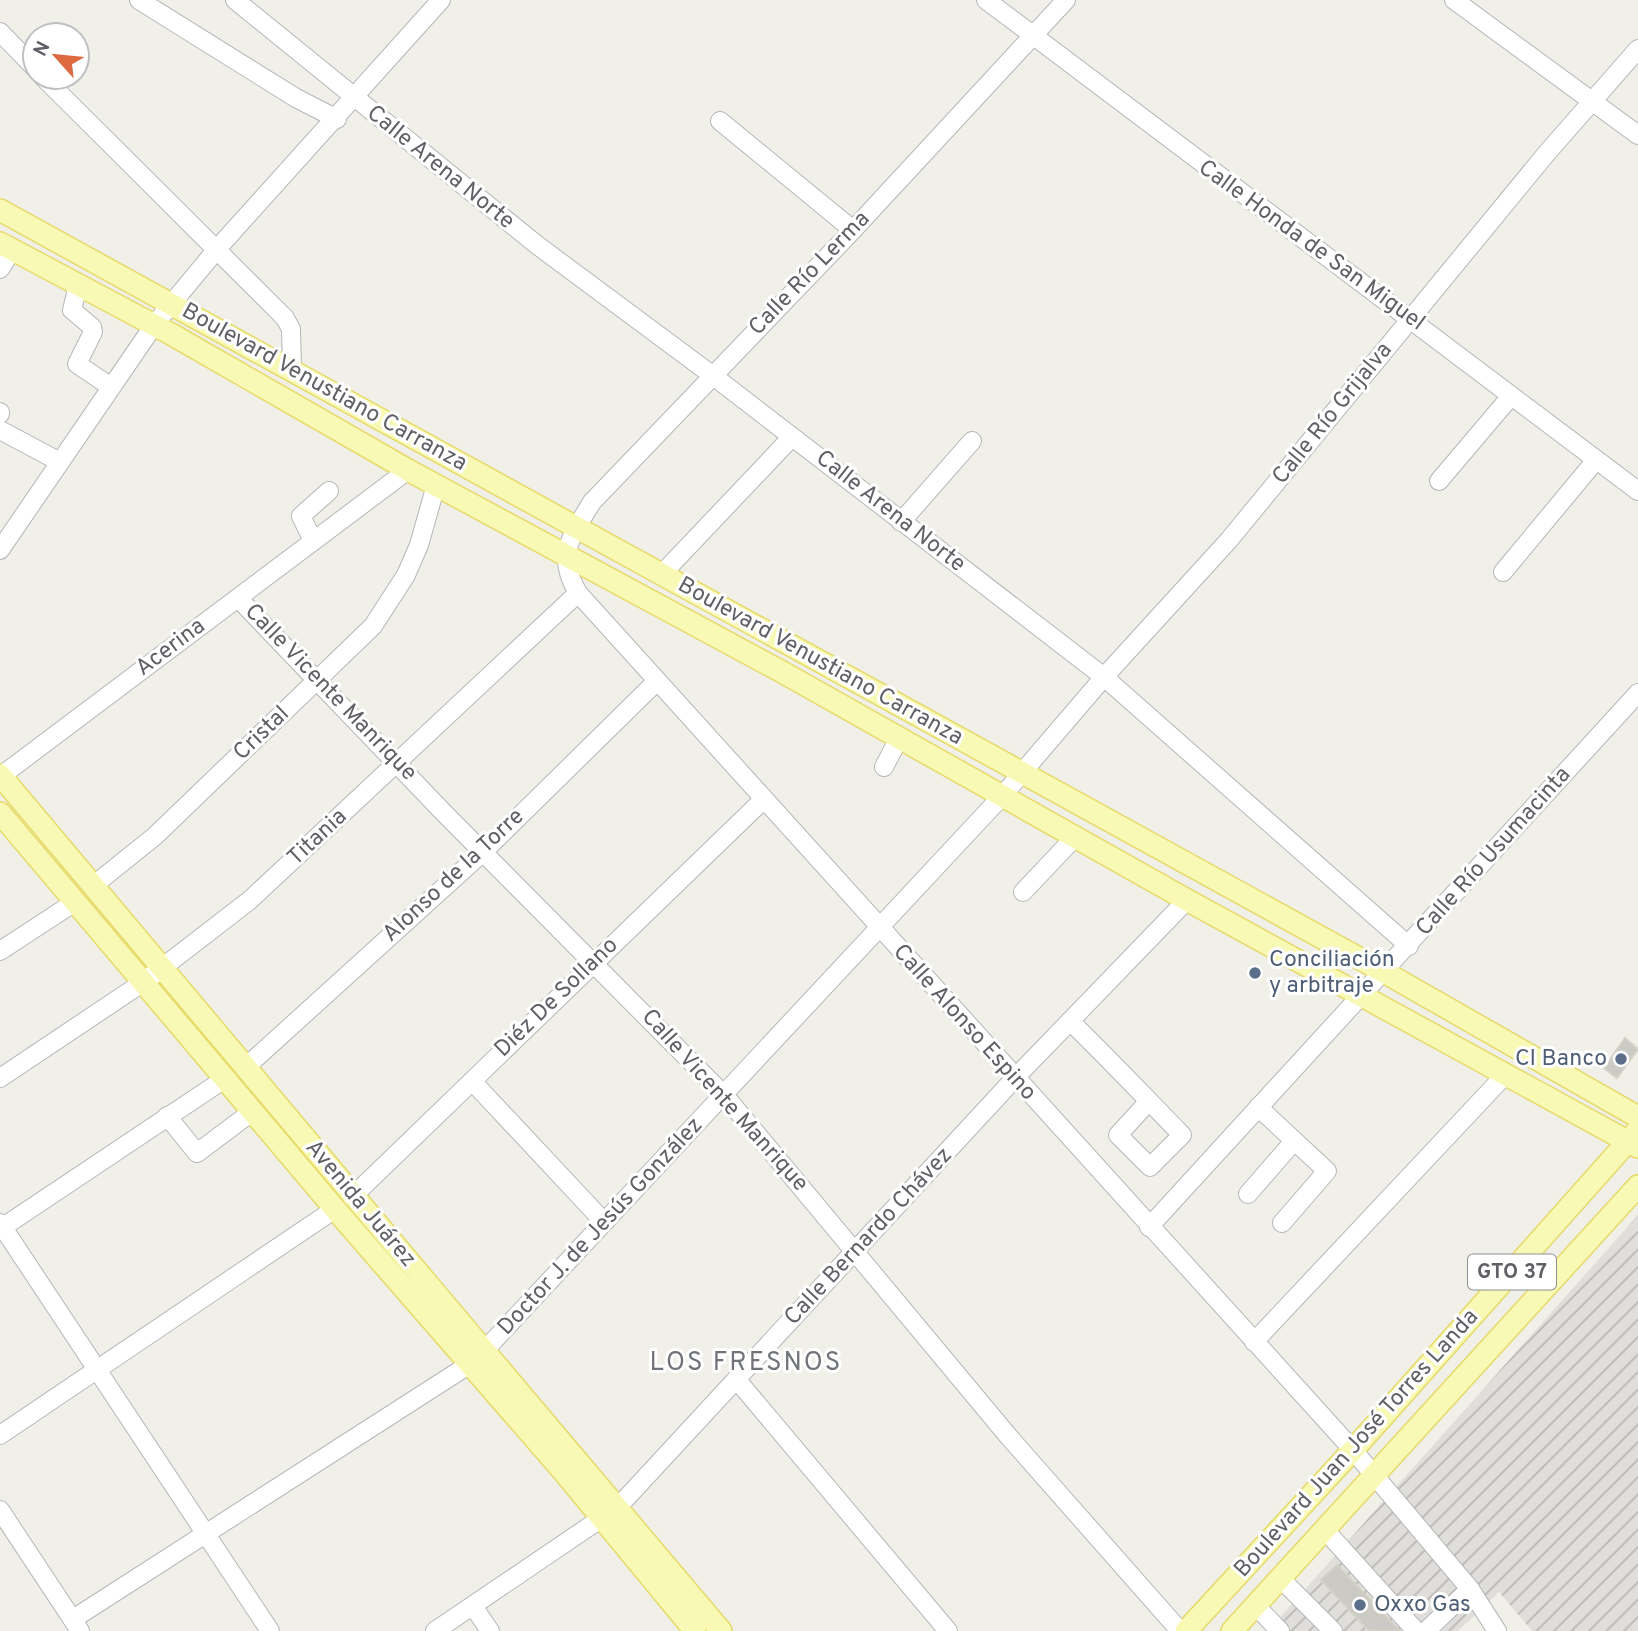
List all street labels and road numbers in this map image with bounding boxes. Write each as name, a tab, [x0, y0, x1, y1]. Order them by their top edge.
street label: Calle Arena Norte	[360, 99, 520, 237]
street label: Calle Honda de San Miguel	[1192, 154, 1430, 338]
street label: Calle Río Lerma	[743, 206, 877, 342]
street label: Boulevard Venustiano Carranza	[176, 297, 472, 479]
street label: Calle Río Grijalva	[1267, 337, 1399, 491]
street label: Calle Arena Norte	[809, 444, 971, 580]
street label: Boulevard Venustiano Carranza	[672, 571, 968, 753]
street label: Calle Vicente Manrique	[238, 598, 422, 788]
street label: Acerina	[131, 612, 211, 684]
street label: Cristal	[228, 700, 296, 768]
street label: Calle Río Usumacinta	[1410, 761, 1578, 943]
street label: Titania	[282, 803, 354, 873]
street label: Alonso de la Torre	[377, 803, 531, 949]
street label: Diéz De Sollano	[489, 932, 625, 1064]
street label: Calle Alonso Espino	[886, 939, 1042, 1107]
street label: Calle Vicente Manrique	[634, 1004, 814, 1198]
street label: Doctor J. de Jesús González	[492, 1112, 710, 1342]
street label: Avenida Juárez	[298, 1134, 422, 1274]
street label: Calle Bernardo Chávez	[779, 1142, 959, 1332]
road number: GTO 37	[1468, 1254, 1556, 1290]
street label: Boulevard Juan José Torres Landa	[1229, 1304, 1485, 1584]

